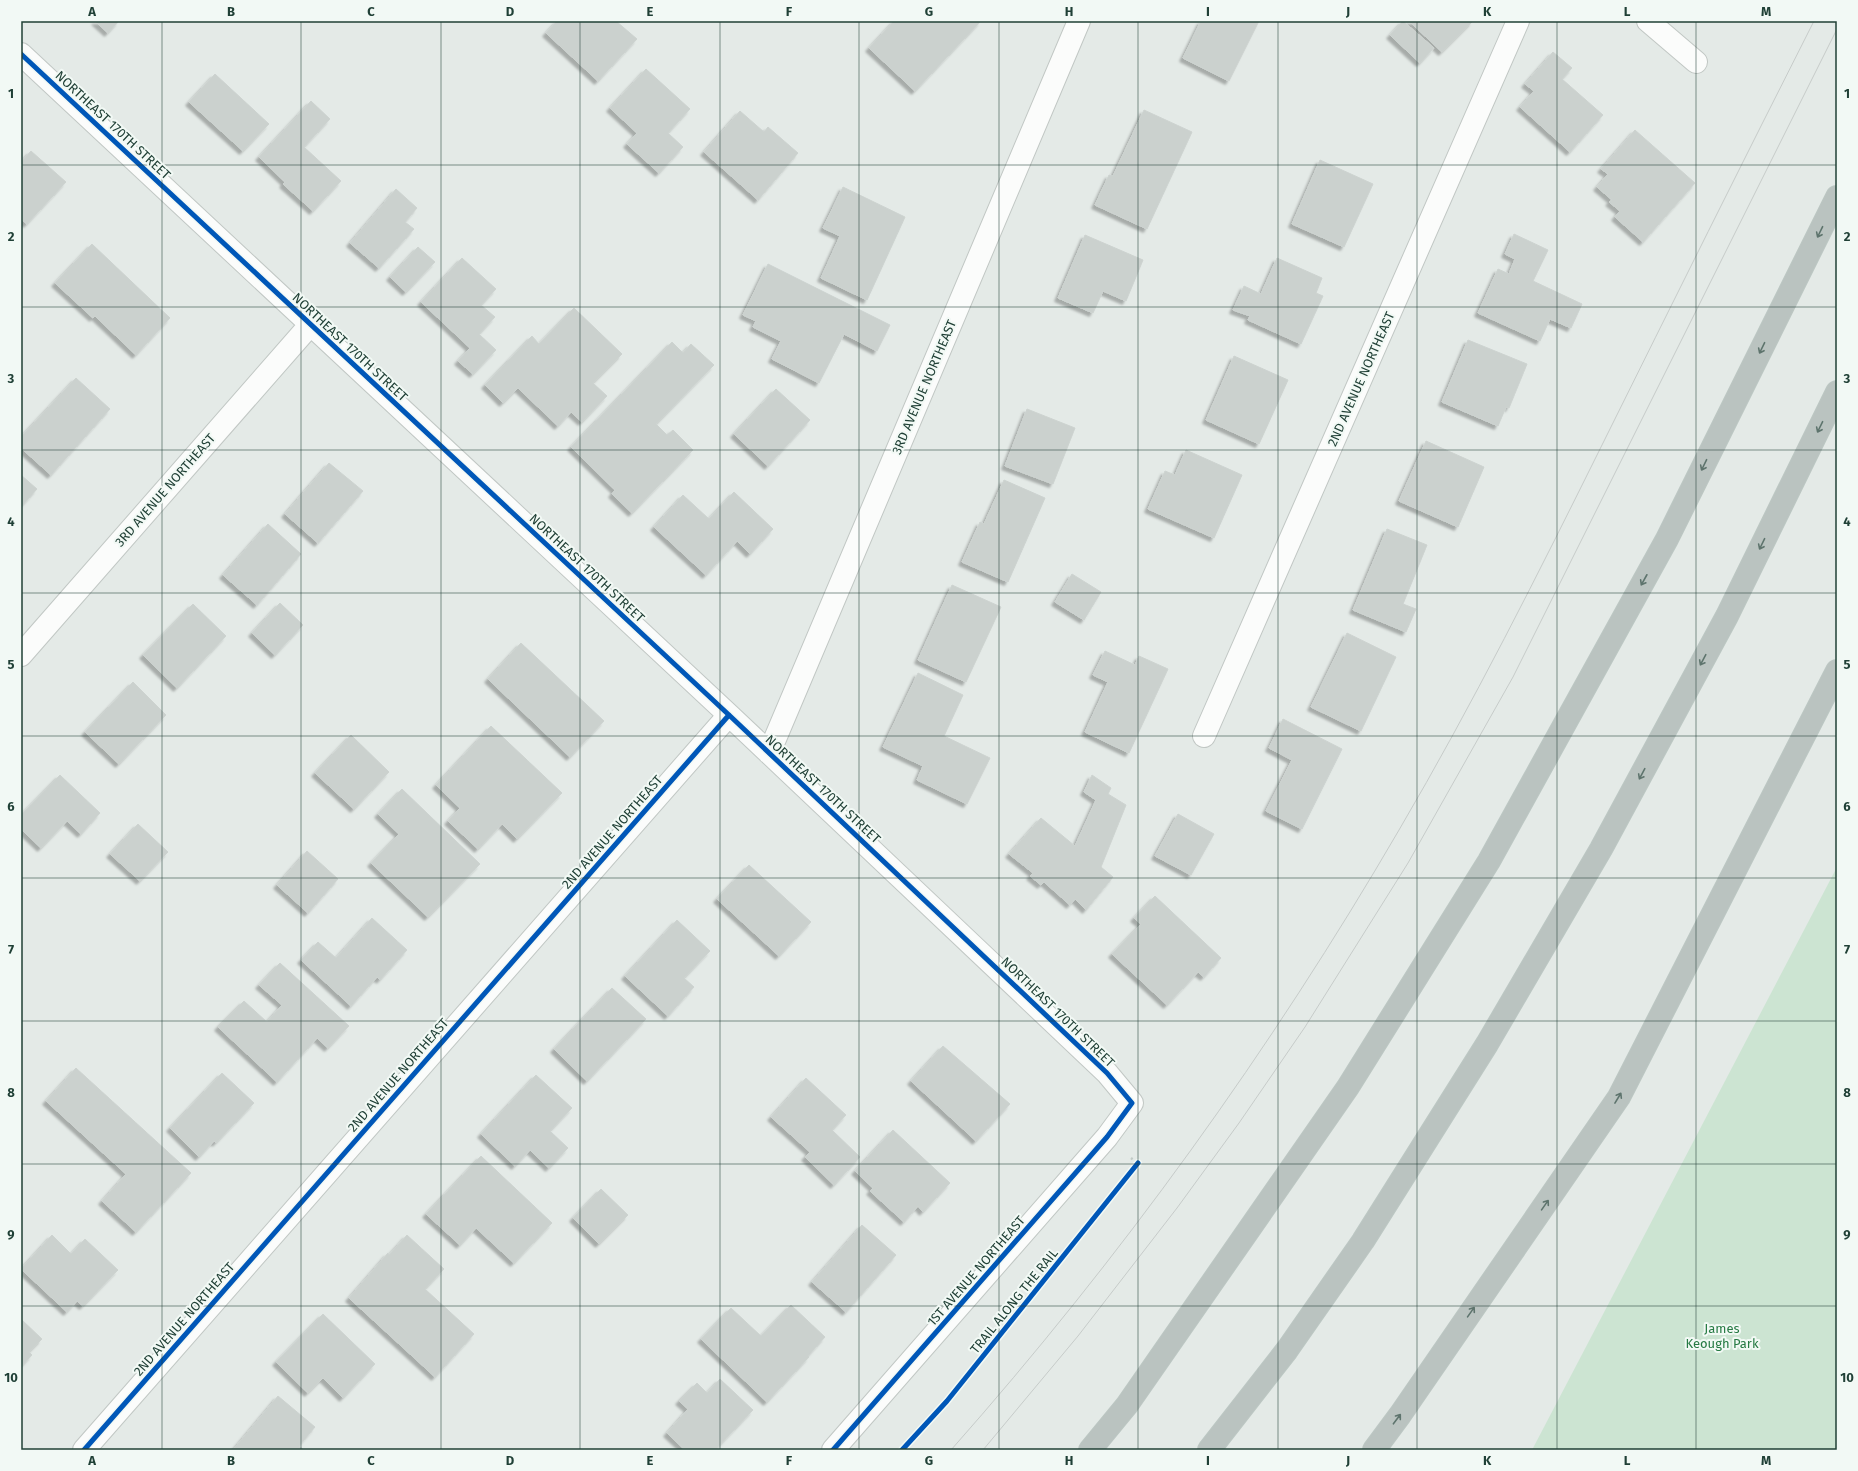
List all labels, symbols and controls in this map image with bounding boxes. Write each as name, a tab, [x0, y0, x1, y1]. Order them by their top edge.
text: A	[87, 4, 96, 19]
text: B	[227, 4, 235, 19]
text: C	[367, 4, 375, 19]
text: D	[506, 4, 515, 19]
text: E	[647, 4, 654, 19]
text: F	[786, 4, 793, 19]
text: G	[925, 4, 933, 19]
text: H	[1065, 4, 1073, 19]
text: I	[1206, 4, 1210, 19]
text: J	[1345, 4, 1350, 19]
text: K	[1483, 4, 1492, 19]
text: L	[1624, 4, 1631, 19]
text: M	[1761, 4, 1771, 19]
street label: NORTHEAST 170TH STREET	[52, 68, 174, 182]
text: 1	[8, 86, 14, 101]
text: 1	[1844, 86, 1850, 101]
one-way arrow	[1815, 226, 1823, 238]
text: 2	[8, 229, 15, 244]
text: 2	[1844, 229, 1851, 244]
street label: NORTHEAST 170TH STREET	[289, 290, 411, 404]
street label: 2ND AVENUE NORTHEAST	[1325, 309, 1398, 448]
street label: 3RD AVENUE NORTHEAST	[889, 317, 959, 456]
one-way arrow	[1758, 342, 1765, 354]
text: 3	[7, 371, 15, 386]
text: 3	[1843, 371, 1851, 386]
one-way arrow	[1816, 421, 1823, 433]
street label: 3RD AVENUE NORTHEAST	[112, 430, 218, 549]
one-way arrow	[1700, 458, 1707, 470]
street label: NORTHEAST 170TH STREET	[526, 511, 648, 625]
text: 4	[7, 514, 15, 529]
text: 4	[1843, 514, 1851, 529]
one-way arrow	[1758, 538, 1766, 550]
one-way arrow	[1640, 574, 1647, 586]
one-way arrow	[1699, 654, 1707, 666]
text: 5	[8, 657, 15, 672]
text: 5	[1844, 657, 1851, 672]
street label: NORTHEAST 170TH STREET	[762, 732, 884, 846]
one-way arrow	[1637, 768, 1645, 780]
street label: 2ND AVENUE NORTHEAST	[559, 772, 666, 892]
text: 6	[7, 799, 15, 814]
text: 6	[1843, 799, 1851, 814]
text: 7	[8, 942, 14, 957]
text: 7	[1844, 942, 1850, 957]
street label: NORTHEAST 170TH STREET	[998, 954, 1118, 1070]
street label: 2ND AVENUE NORTHEAST	[345, 1015, 452, 1135]
text: 8	[7, 1085, 15, 1100]
text: 8	[1843, 1085, 1851, 1100]
one-way arrow	[1614, 1093, 1622, 1104]
one-way arrow	[1541, 1200, 1549, 1211]
street label: 1ST AVENUE NORTHEAST	[924, 1213, 1028, 1329]
text: 9	[7, 1227, 15, 1242]
text: 9	[1843, 1227, 1851, 1242]
street label: TRAIL ALONG THE RAIL	[967, 1245, 1061, 1356]
street label: 2ND AVENUE NORTHEAST	[131, 1259, 238, 1379]
one-way arrow	[1467, 1307, 1475, 1318]
park label: James Keough Park	[1685, 1321, 1759, 1351]
text: 10	[4, 1370, 18, 1385]
text: 10	[1840, 1370, 1854, 1385]
one-way arrow	[1393, 1414, 1401, 1425]
text: A	[87, 1453, 96, 1468]
text: B	[227, 1453, 235, 1468]
text: C	[367, 1453, 375, 1468]
text: D	[506, 1453, 515, 1468]
text: E	[647, 1453, 654, 1468]
text: F	[786, 1453, 793, 1468]
text: G	[925, 1453, 933, 1468]
text: H	[1065, 1453, 1073, 1468]
text: I	[1206, 1453, 1210, 1468]
text: J	[1345, 1453, 1350, 1468]
text: K	[1483, 1453, 1492, 1468]
text: L	[1624, 1453, 1631, 1468]
text: M	[1761, 1453, 1771, 1468]

